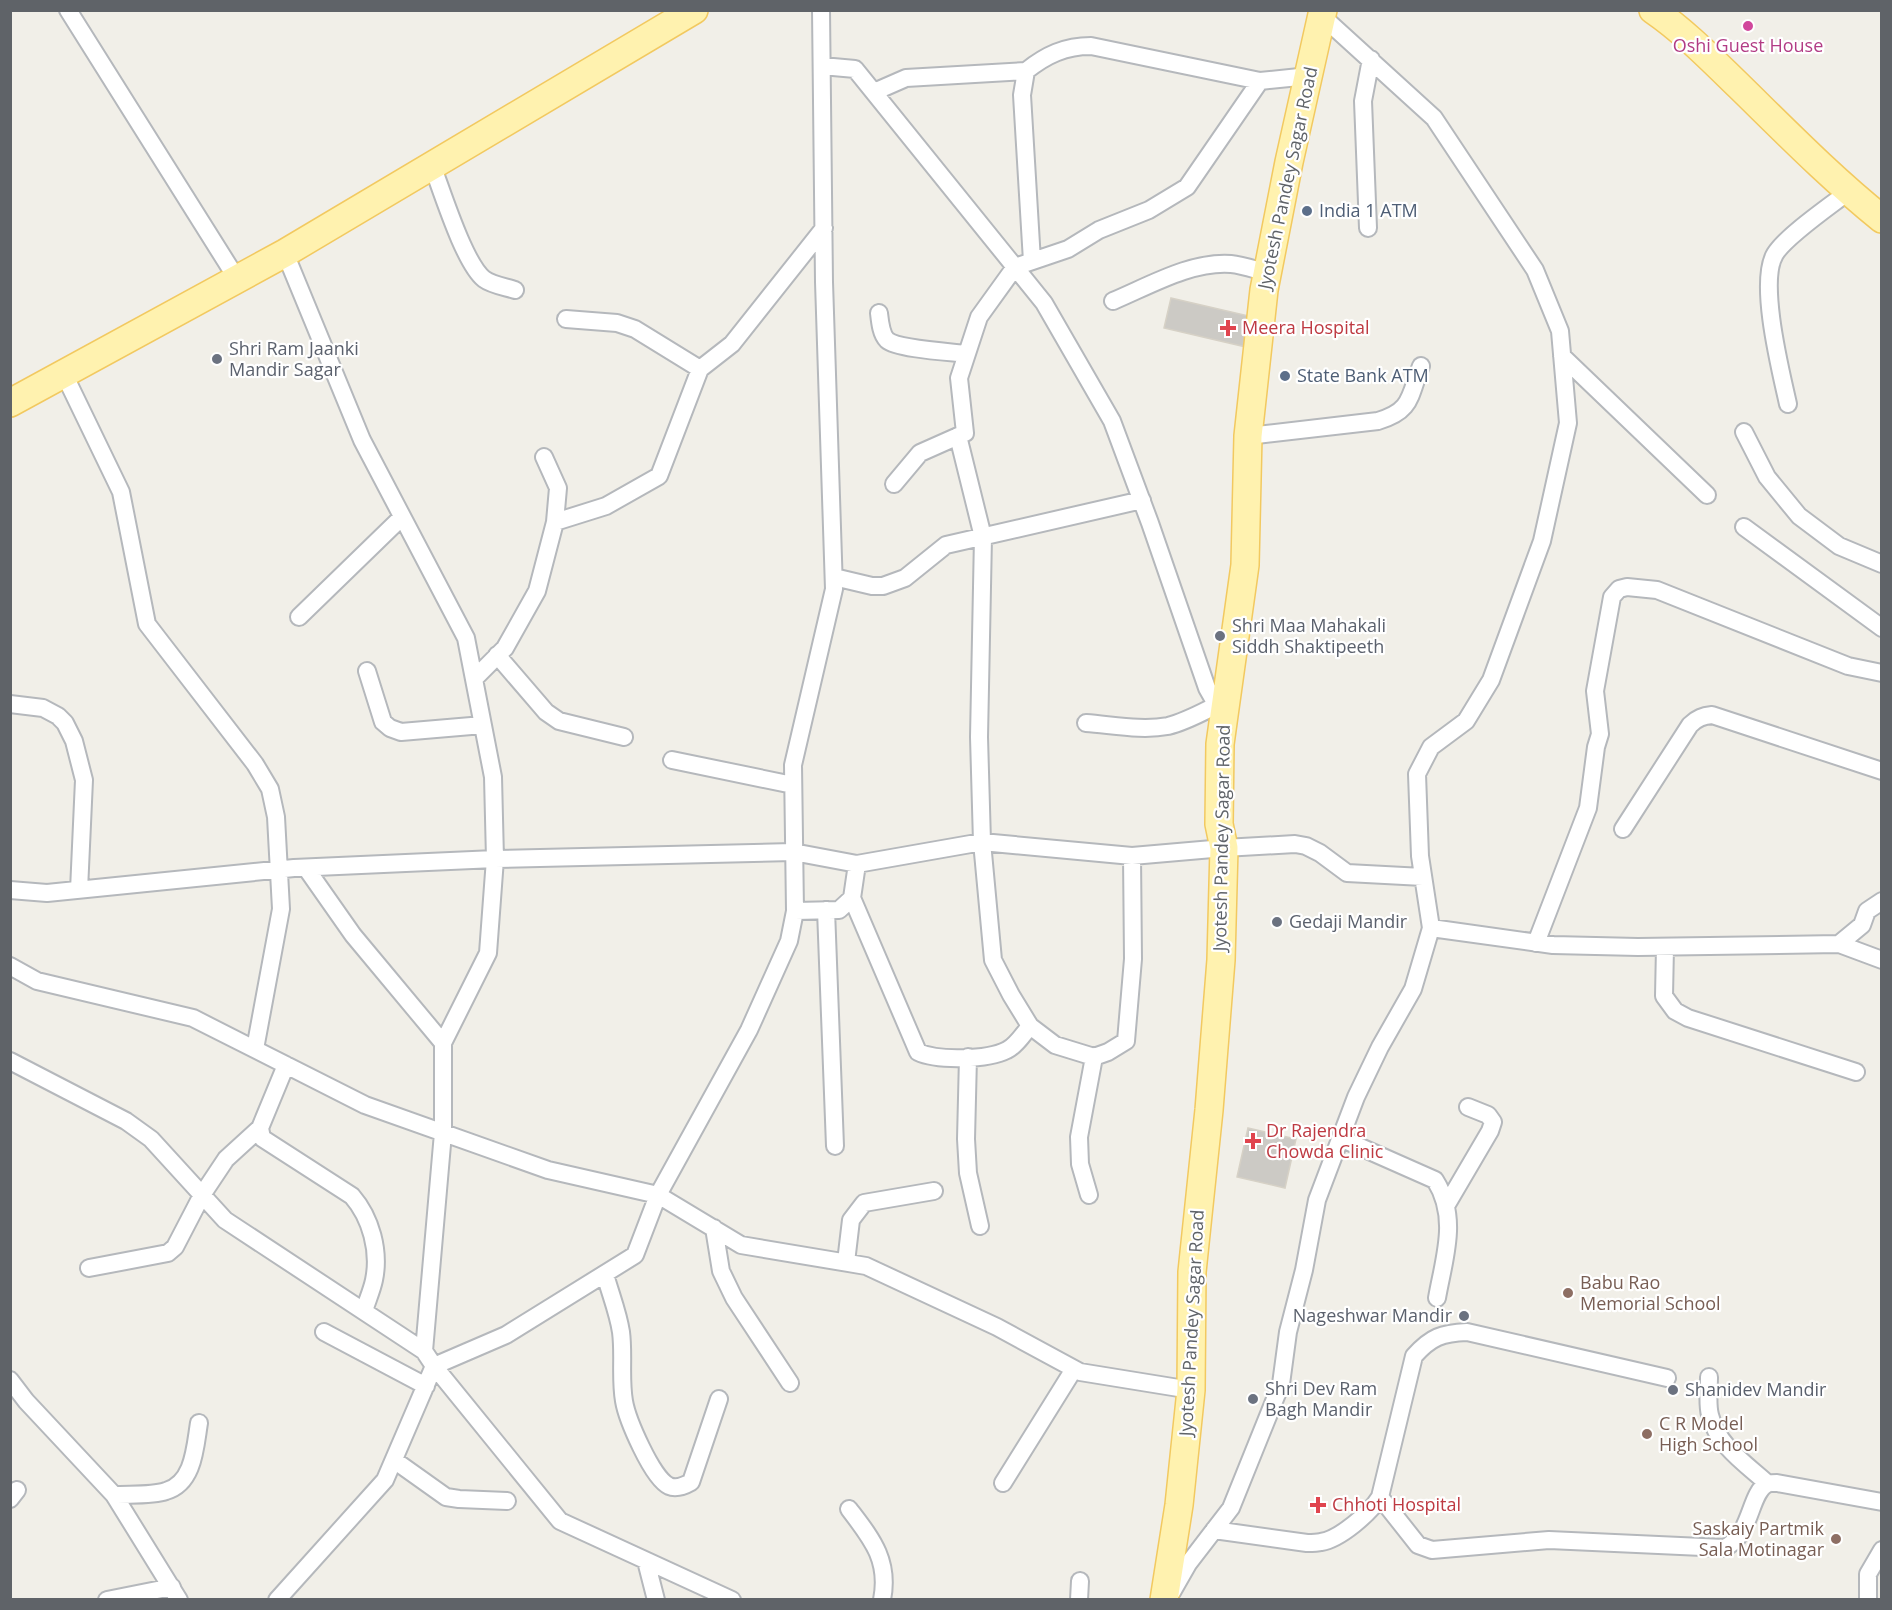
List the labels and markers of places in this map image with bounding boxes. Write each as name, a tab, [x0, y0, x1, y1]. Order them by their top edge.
marker: Oshi Guest House	[1741, 19, 1755, 33]
place label: Oshi Guest House	[1673, 33, 1823, 57]
place label: India 1 ATM	[1319, 198, 1418, 222]
marker: India 1 ATM	[1300, 204, 1314, 218]
place label: Meera Hospital	[1242, 315, 1370, 339]
marker: Meera Hospital	[1219, 319, 1237, 337]
place label: Shri Ram Jaanki Mandir Sagar	[229, 336, 359, 381]
marker: Shri Ram Jaanki Mandir Sagar	[210, 352, 224, 366]
place label: State Bank ATM	[1297, 363, 1429, 387]
marker: State Bank ATM	[1278, 369, 1292, 383]
place label: Shri Maa Mahakali Siddh Shaktipeeth	[1232, 613, 1386, 658]
marker: Shri Maa Mahakali Siddh Shaktipeeth	[1213, 629, 1227, 643]
place label: Gedaji Mandir	[1289, 909, 1408, 933]
marker: Gedaji Mandir	[1270, 915, 1284, 929]
place label: Dr Rajendra Chowda Clinic	[1266, 1118, 1384, 1163]
marker: Dr Rajendra Chowda Clinic	[1244, 1132, 1262, 1150]
place label: Babu Rao Memorial School	[1580, 1270, 1721, 1315]
marker: Babu Rao Memorial School	[1561, 1286, 1575, 1300]
place label: Nageshwar Mandir	[1293, 1303, 1453, 1327]
marker: Nageshwar Mandir	[1457, 1309, 1471, 1323]
place label: Shri Dev Ram Bagh Mandir	[1265, 1376, 1377, 1421]
place label: Shanidev Mandir	[1685, 1377, 1827, 1401]
marker: Shanidev Mandir	[1666, 1383, 1680, 1397]
marker: Shri Dev Ram Bagh Mandir	[1246, 1392, 1260, 1406]
place label: C R Model High School	[1659, 1411, 1758, 1456]
marker: C R Model High School	[1640, 1427, 1654, 1441]
place label: Chhoti Hospital	[1332, 1492, 1461, 1516]
marker: Chhoti Hospital	[1309, 1496, 1327, 1514]
place label: Saskaiy Partmik Sala Motinagar	[1693, 1516, 1825, 1561]
marker: Saskaiy Partmik Sala Motinagar	[1829, 1532, 1843, 1546]

